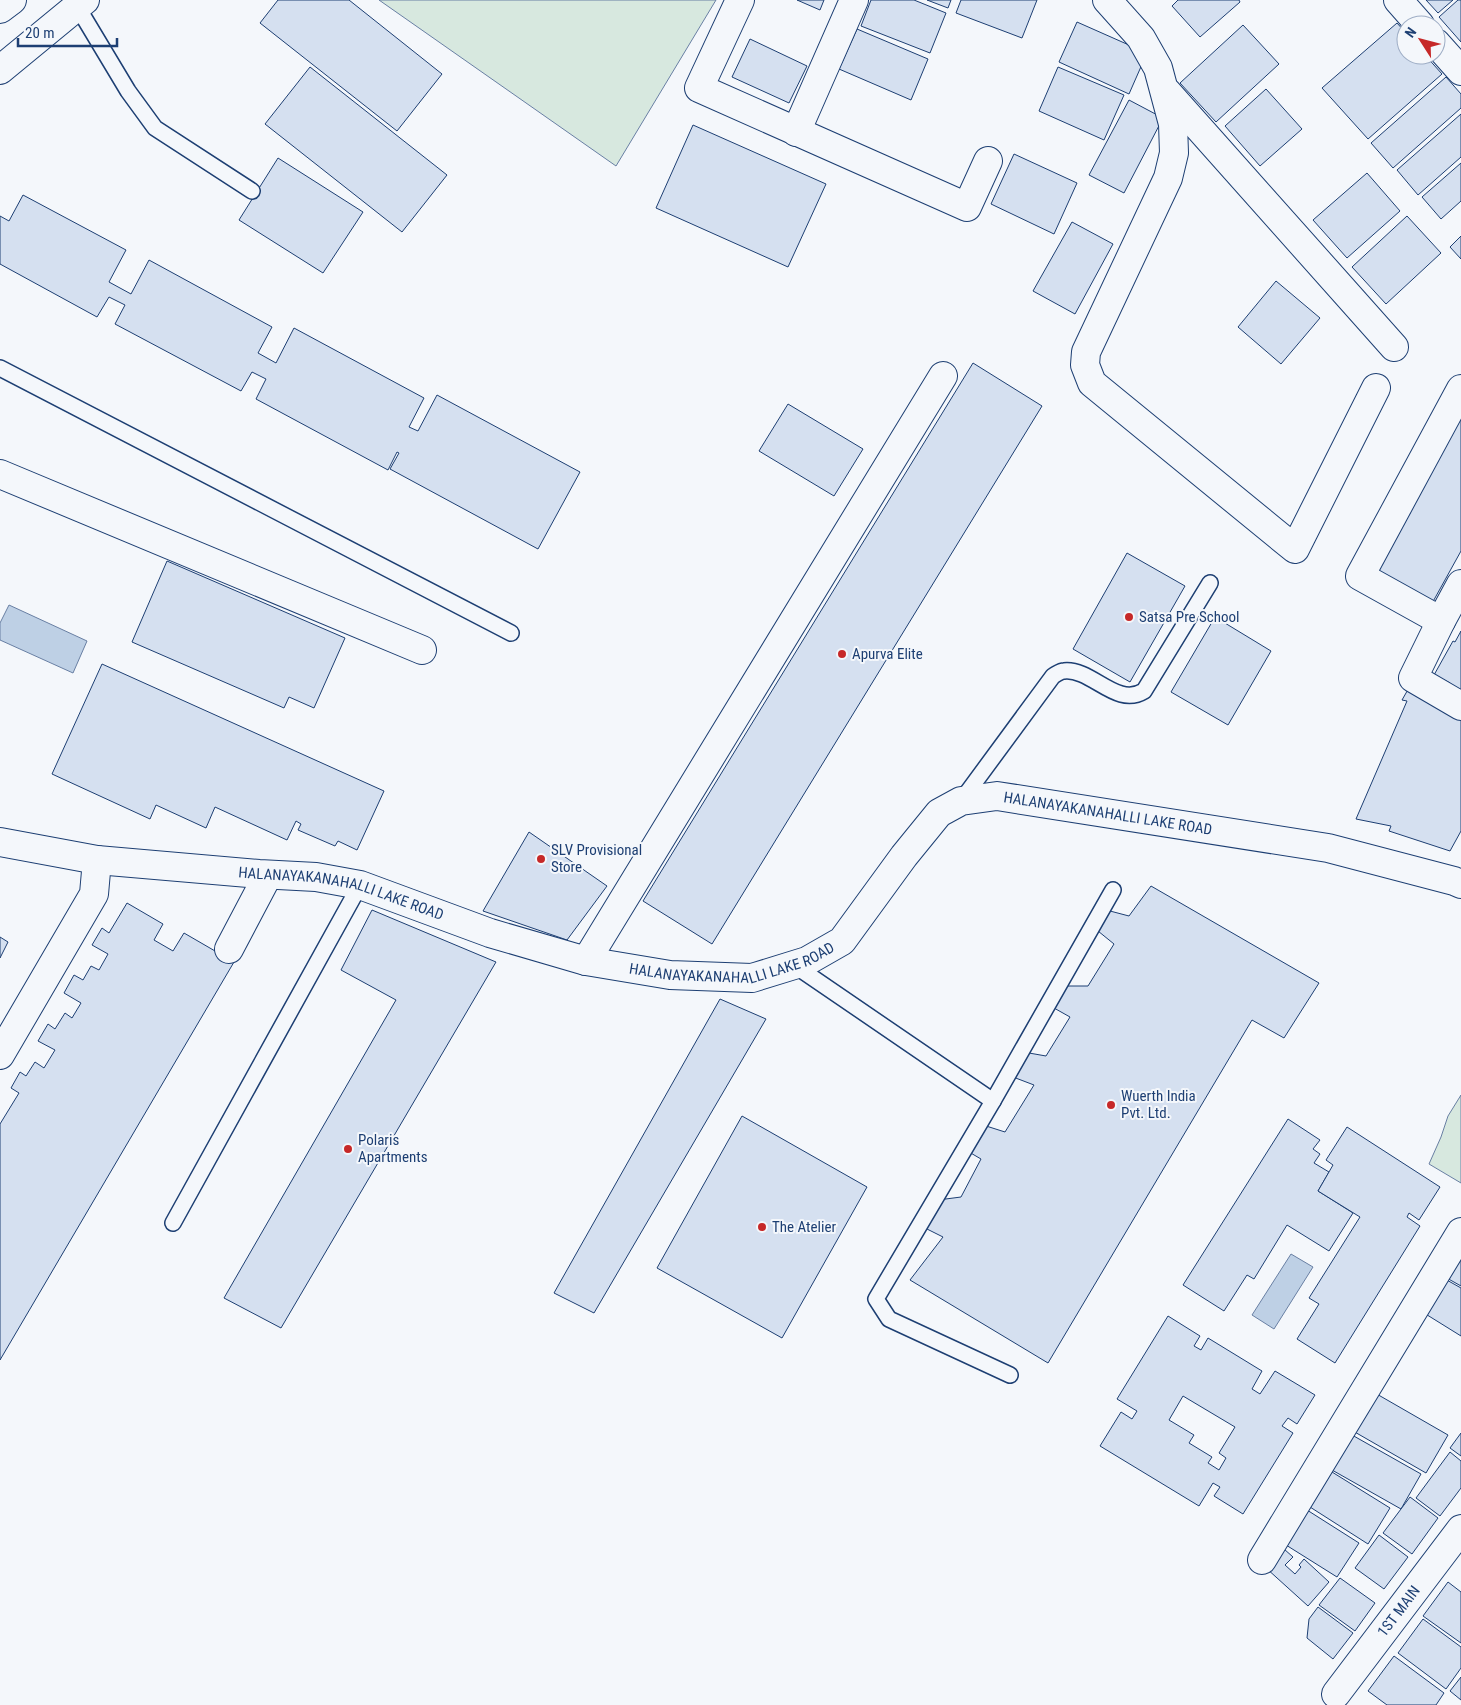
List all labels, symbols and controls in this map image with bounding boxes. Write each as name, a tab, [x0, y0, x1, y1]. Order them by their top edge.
scale bar	[18, 15, 116, 47]
north arrow	[1396, 15, 1446, 65]
text: 20 m	[25, 24, 55, 42]
text: N	[1401, 24, 1419, 41]
place label: Satsa Pre School	[1139, 608, 1240, 626]
marker: Satsa Pre School	[1123, 611, 1135, 623]
place label: Apurva Elite	[852, 645, 923, 663]
marker: Apurva Elite	[836, 648, 848, 660]
street label: HALANAYAKANAHALLI LAKE ROAD	[1002, 788, 1213, 839]
place label: SLV Provisional Store	[551, 841, 642, 876]
marker: SLV Provisional Store	[535, 853, 547, 865]
street label: HALANAYAKANAHALLI LAKE ROAD	[238, 863, 446, 924]
street label: HALANAYAKANAHALLI LAKE ROAD	[628, 938, 838, 987]
place label: Wuerth India Pvt. Ltd.	[1121, 1087, 1196, 1122]
marker: Wuerth India Pvt. Ltd.	[1105, 1099, 1117, 1111]
place label: Polaris Apartments	[358, 1131, 428, 1166]
marker: Polaris Apartments	[342, 1143, 354, 1155]
place label: The Atelier	[772, 1218, 836, 1236]
marker: The Atelier	[756, 1221, 768, 1233]
street label: 1ST MAIN	[1374, 1582, 1424, 1640]

